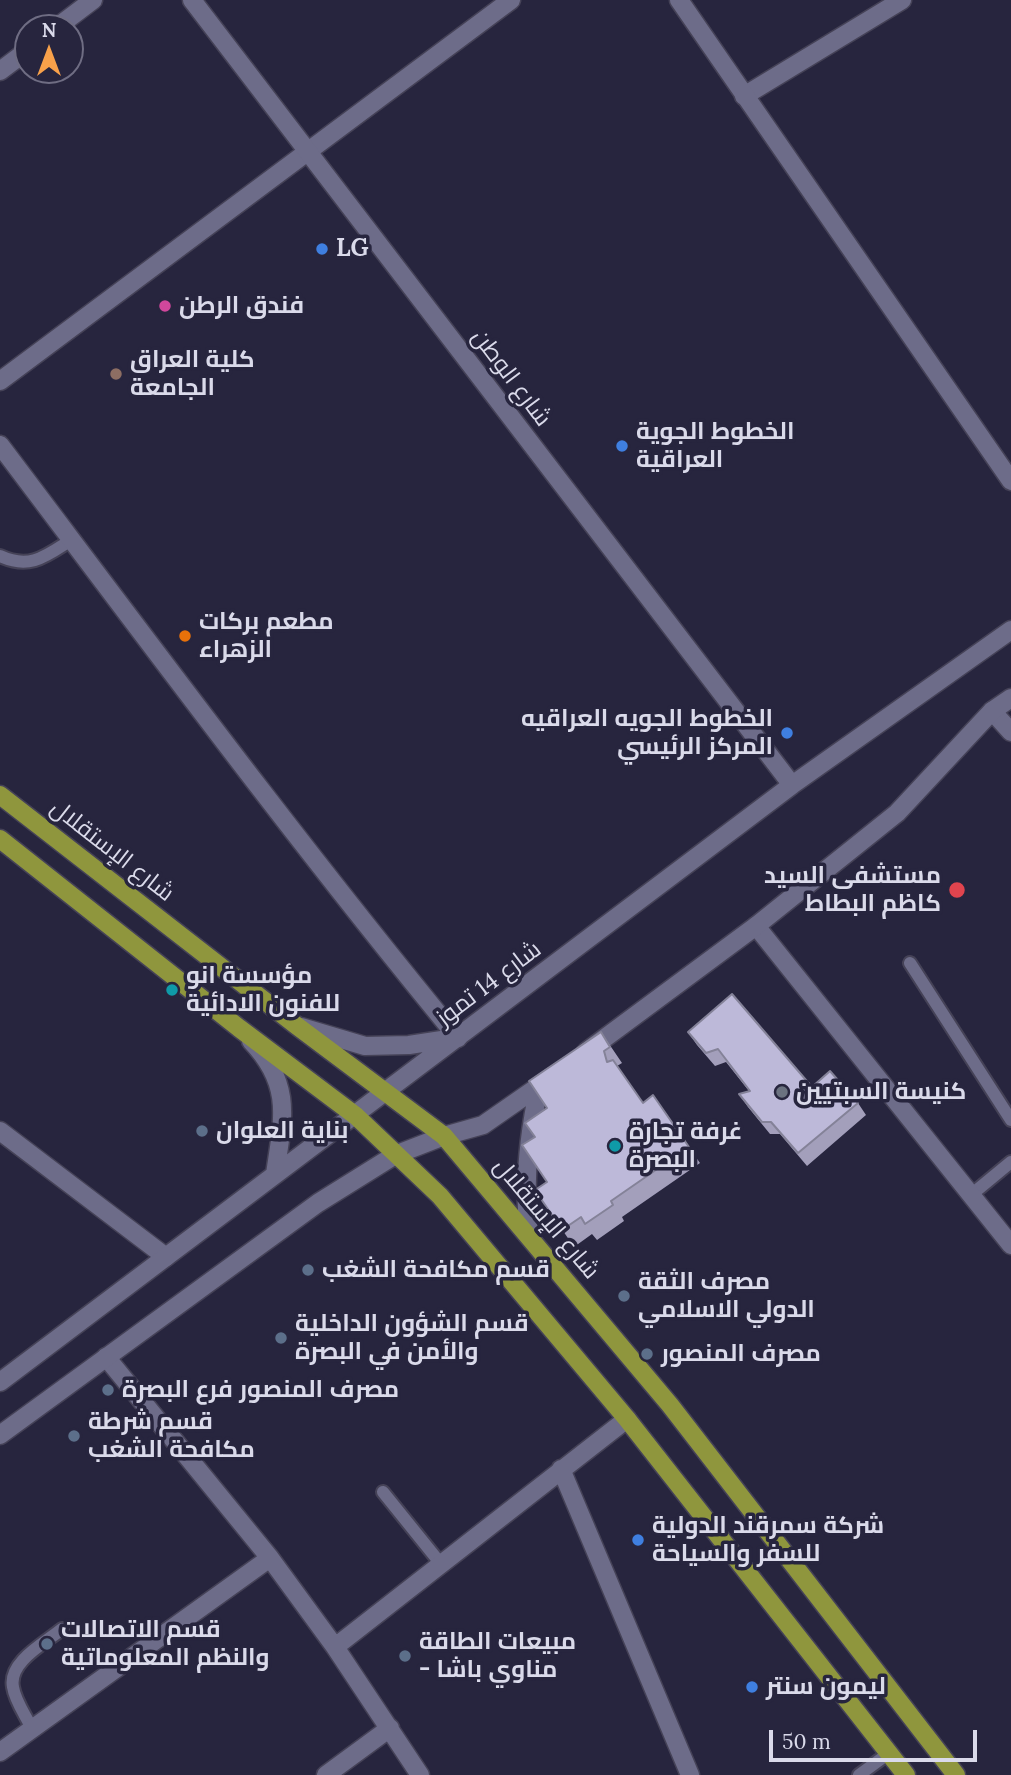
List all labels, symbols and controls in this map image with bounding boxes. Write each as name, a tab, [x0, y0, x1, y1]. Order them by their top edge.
north arrow	[14, 14, 84, 84]
text: N	[42, 18, 56, 42]
place label: LG	[336, 235, 369, 263]
marker: LG	[314, 241, 330, 257]
place label: فندق الرطن	[179, 292, 304, 320]
marker: فندق الرطن	[157, 298, 173, 314]
street label: شارع الوطن	[465, 324, 557, 432]
place label: كلية العراق الجامعة	[130, 346, 255, 402]
marker: كلية العراق الجامعة	[108, 366, 124, 382]
place label: الخطوط الجوية العراقية	[636, 418, 794, 474]
marker: الخطوط الجوية العراقية	[614, 438, 630, 454]
place label: مطعم بركات الزهراء	[199, 608, 333, 664]
marker: مطعم بركات الزهراء	[177, 628, 193, 644]
place label: الخطوط الجويه العراقيه المركز الرئيسي	[521, 705, 773, 761]
marker: الخطوط الجويه العراقيه المركز الرئيسي	[779, 725, 795, 741]
street label: شارع الإستقلال	[44, 794, 180, 908]
place label: مستشفى السيد كاظم البطاط	[764, 862, 941, 918]
marker: مستشفى السيد كاظم البطاط	[947, 880, 967, 900]
street label: شارع 14 تموز	[431, 935, 547, 1033]
place label: مؤسسة انو للفنون الادائية	[186, 962, 340, 1018]
marker: مؤسسة انو للفنون الادائية	[164, 982, 180, 998]
place label: كنيسة السبتيين	[796, 1078, 966, 1106]
marker: كنيسة السبتيين	[774, 1084, 790, 1100]
place label: بناية العلوان	[216, 1117, 349, 1145]
place label: غرفة تجارة البصرة	[629, 1118, 742, 1174]
marker: بناية العلوان	[194, 1123, 210, 1139]
marker: غرفة تجارة البصرة	[607, 1138, 623, 1154]
street label: شارع الإستقلال	[487, 1153, 605, 1285]
place label: قسم مكافحة الشغب	[322, 1256, 550, 1284]
marker: قسم مكافحة الشغب	[300, 1262, 316, 1278]
place label: مصرف الثقة الدولي الاسلامي	[638, 1268, 815, 1324]
marker: مصرف الثقة الدولي الاسلامي	[616, 1288, 632, 1304]
place label: قسم الشؤون الداخلية والأمن في البصرة	[295, 1310, 529, 1366]
marker: قسم الشؤون الداخلية والأمن في البصرة	[273, 1330, 289, 1346]
place label: مصرف المنصور	[661, 1340, 821, 1368]
marker: مصرف المنصور	[639, 1346, 655, 1362]
place label: مصرف المنصور فرع البصرة	[122, 1376, 399, 1404]
marker: مصرف المنصور فرع البصرة	[100, 1382, 116, 1398]
place label: قسم شرطة مكافحة الشغب	[88, 1408, 255, 1464]
marker: قسم شرطة مكافحة الشغب	[66, 1428, 82, 1444]
place label: شركة سمرقند الدولية للسفر والسياحة	[652, 1512, 884, 1568]
marker: شركة سمرقند الدولية للسفر والسياحة	[630, 1532, 646, 1548]
place label: قسم الاتصالات والنظم المعلوماتية	[61, 1616, 270, 1672]
place label: مبيعات الطاقة - مناوي باشا	[419, 1628, 576, 1684]
marker: قسم الاتصالات والنظم المعلوماتية	[39, 1636, 55, 1652]
marker: مبيعات الطاقة - مناوي باشا	[397, 1648, 413, 1664]
place label: ليمون سنتر	[766, 1673, 886, 1701]
marker: ليمون سنتر	[744, 1679, 760, 1695]
scale bar	[773, 1716, 981, 1760]
text: 50 m	[782, 1728, 831, 1755]

